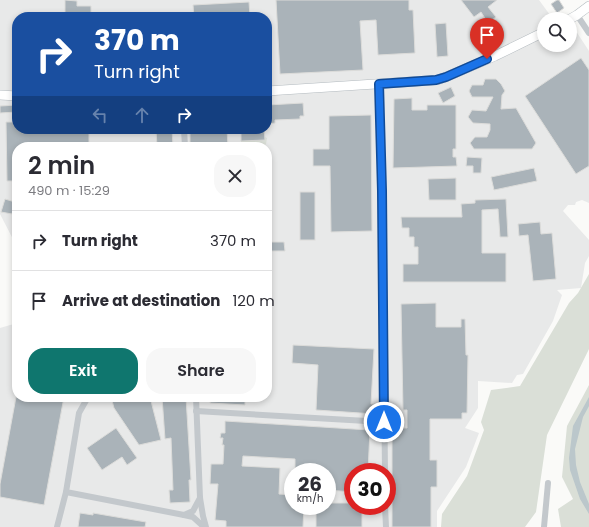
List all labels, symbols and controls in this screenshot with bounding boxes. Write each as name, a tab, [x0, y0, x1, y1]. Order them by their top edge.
map controls	[537, 12, 577, 52]
button: search	[537, 12, 577, 52]
pin	[470, 18, 504, 59]
text: 370 m	[94, 21, 180, 60]
icon: arrive	[476, 24, 498, 46]
icon: right	[28, 28, 80, 80]
text: Turn right	[94, 59, 180, 84]
icon: left	[89, 104, 111, 126]
icon: ahead	[131, 104, 153, 126]
icon: right	[173, 104, 195, 126]
text: 2 min	[28, 149, 95, 182]
button: close	[214, 155, 256, 197]
text: 490 m · 15:29	[28, 181, 110, 200]
icon: right	[28, 230, 50, 252]
text: Turn right	[62, 230, 138, 251]
text: 370 m	[210, 230, 256, 251]
icon: arrive	[28, 290, 50, 312]
text: Arrive at destination	[62, 290, 220, 311]
text: 120 m	[232, 290, 275, 311]
button: Exit	[28, 348, 138, 394]
button: Share	[146, 348, 256, 394]
position arrow	[363, 401, 405, 443]
speed limit sign: 30	[344, 463, 396, 515]
text: 26	[298, 470, 322, 498]
text: km/h	[297, 491, 323, 506]

